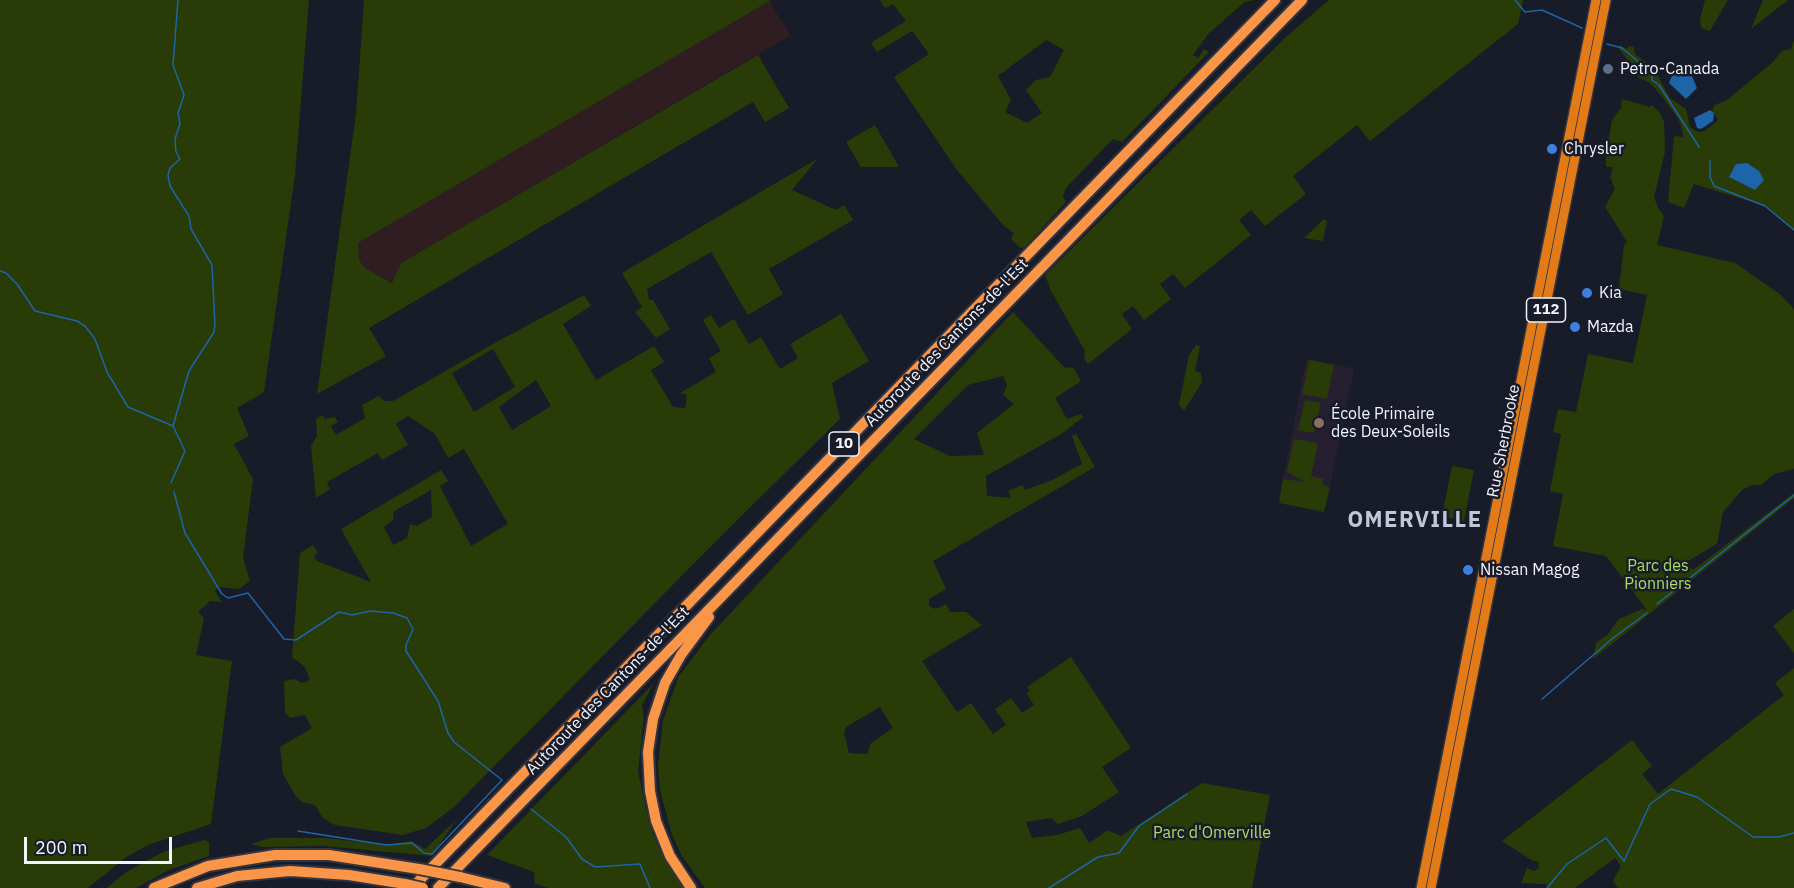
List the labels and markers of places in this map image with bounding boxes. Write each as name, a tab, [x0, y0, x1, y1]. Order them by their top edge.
place label: Petro-Canada	[1620, 59, 1719, 79]
marker: Petro-Canada	[1601, 62, 1615, 76]
place label: Chrysler	[1564, 139, 1624, 159]
marker: Chrysler	[1545, 142, 1559, 156]
place label: Kia	[1599, 283, 1622, 303]
marker: Kia	[1580, 286, 1594, 300]
place label: Mazda	[1587, 317, 1634, 337]
marker: Mazda	[1568, 320, 1582, 334]
place label: École Primaire des Deux-Soleils	[1331, 404, 1450, 442]
marker: École Primaire des Deux-Soleils	[1312, 416, 1326, 430]
place label: Nissan Magog	[1480, 560, 1580, 580]
marker: Nissan Magog	[1461, 563, 1475, 577]

